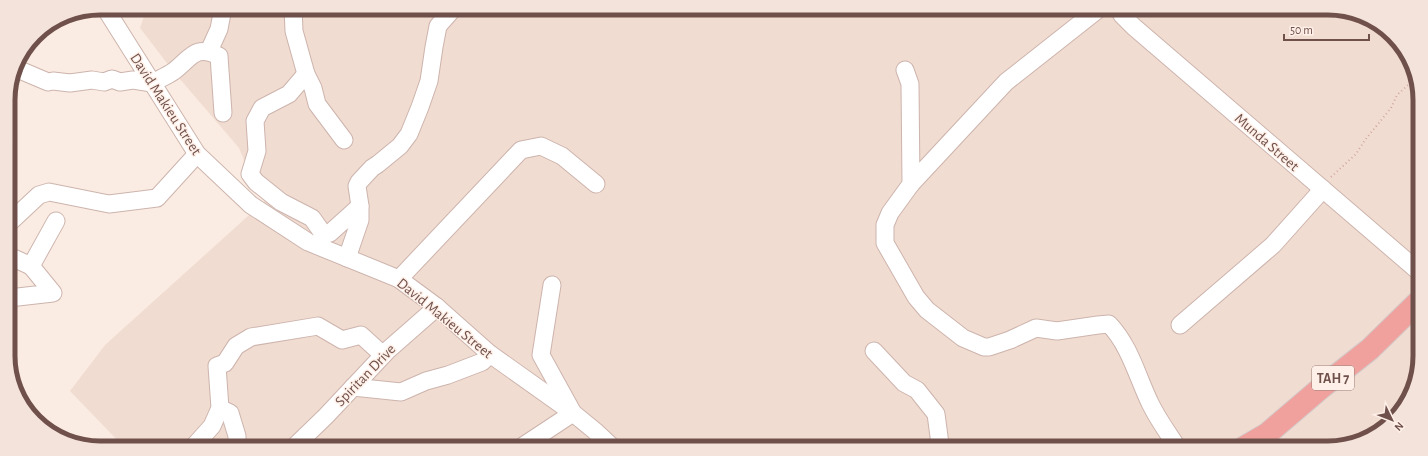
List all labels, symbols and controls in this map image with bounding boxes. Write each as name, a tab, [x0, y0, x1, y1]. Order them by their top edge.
scale bar	[1284, 16, 1369, 42]
text: 50 m	[1290, 24, 1313, 36]
street label: David Makieu Street	[127, 51, 204, 158]
street label: Munda Street	[1232, 111, 1302, 174]
street label: David Makieu Street	[394, 275, 495, 362]
street label: Spiritan Drive	[332, 341, 399, 409]
road number: TAH 7	[1312, 366, 1354, 390]
north arrow	[1372, 400, 1412, 440]
text: N	[1392, 420, 1406, 433]

